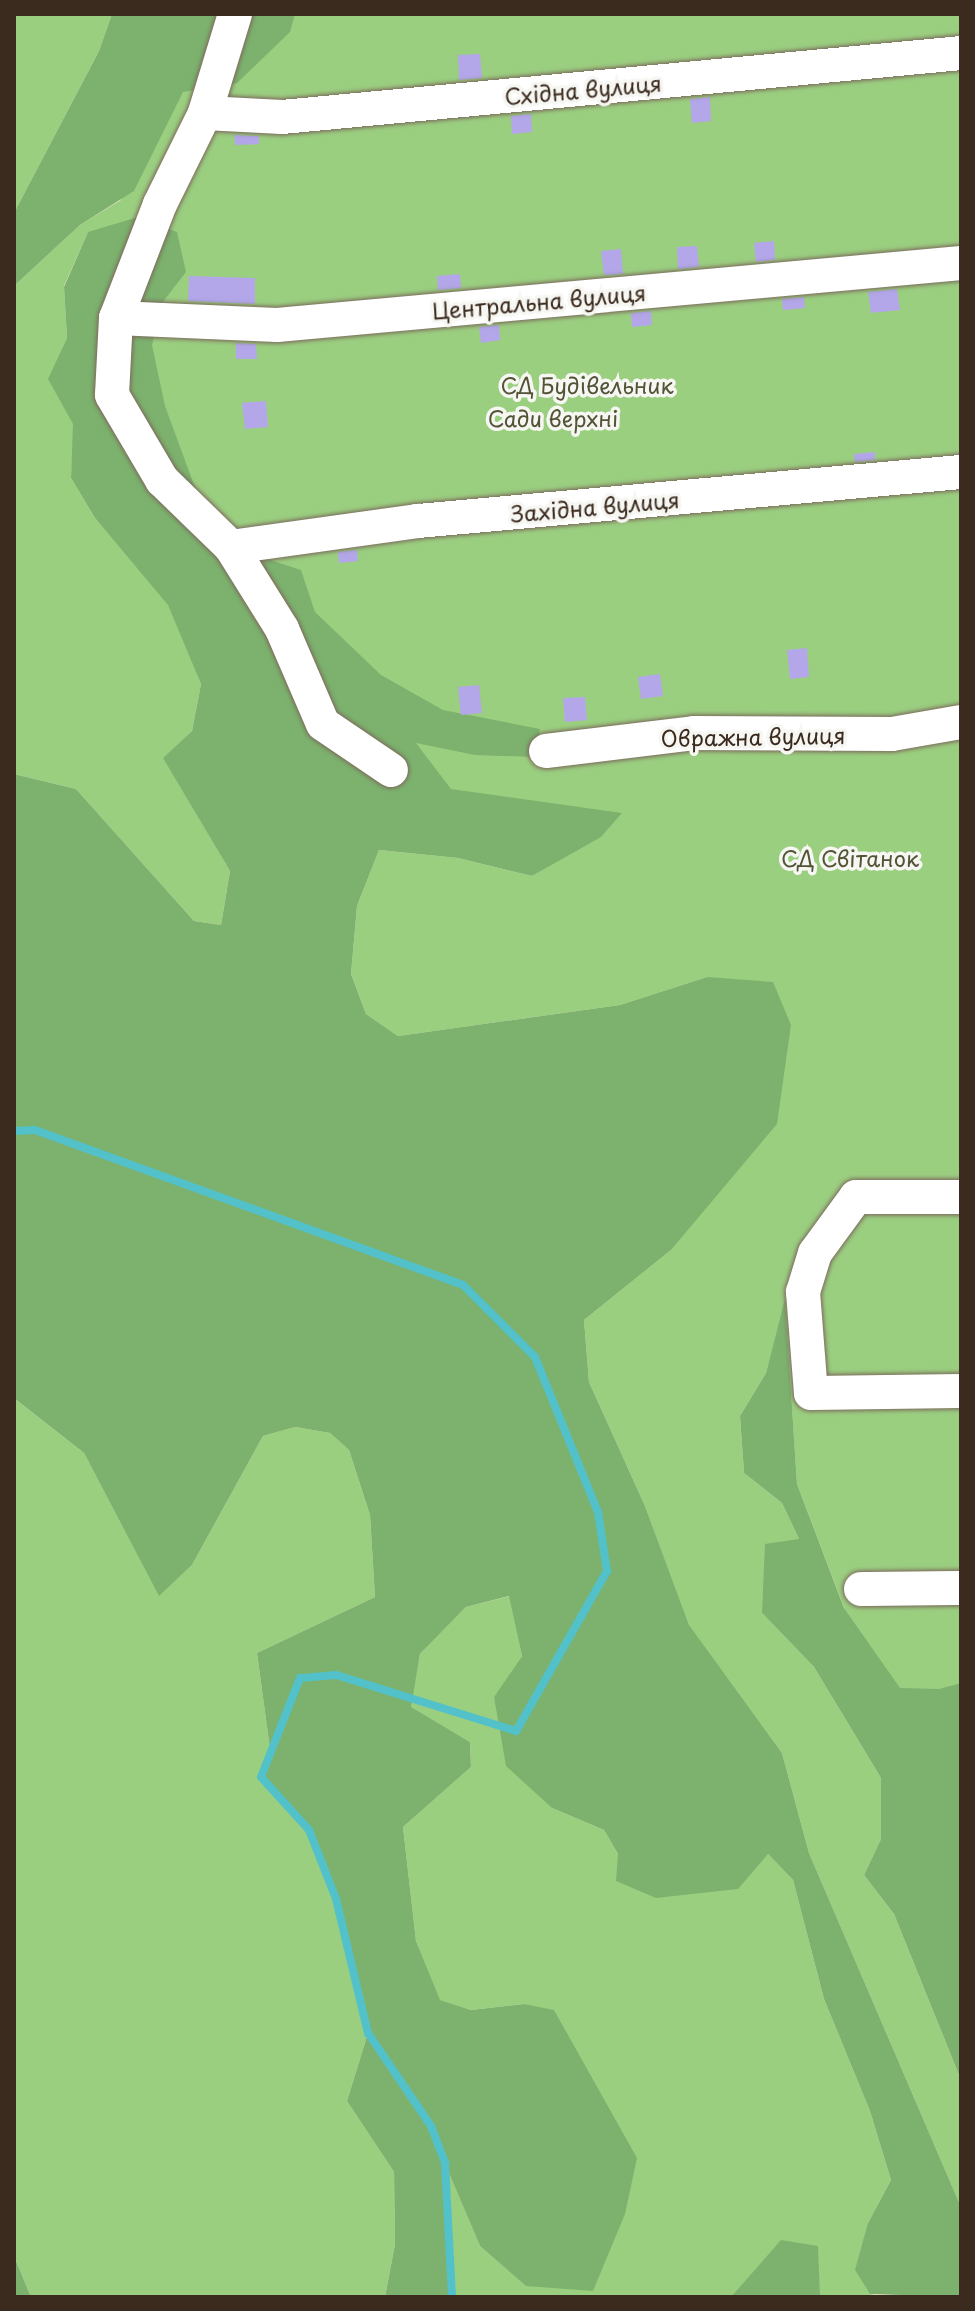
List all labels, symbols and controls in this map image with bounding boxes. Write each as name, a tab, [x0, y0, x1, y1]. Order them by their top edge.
street label: Східна вулиця	[503, 69, 663, 109]
street label: Центральна вулиця	[430, 278, 648, 324]
park label: СД Будівельник	[500, 372, 674, 398]
park label: Сади верхні	[487, 405, 619, 431]
street label: Західна вулиця	[509, 485, 681, 527]
street label: Овражна вулиця	[659, 721, 847, 751]
park label: СД Світанок	[781, 845, 919, 871]

